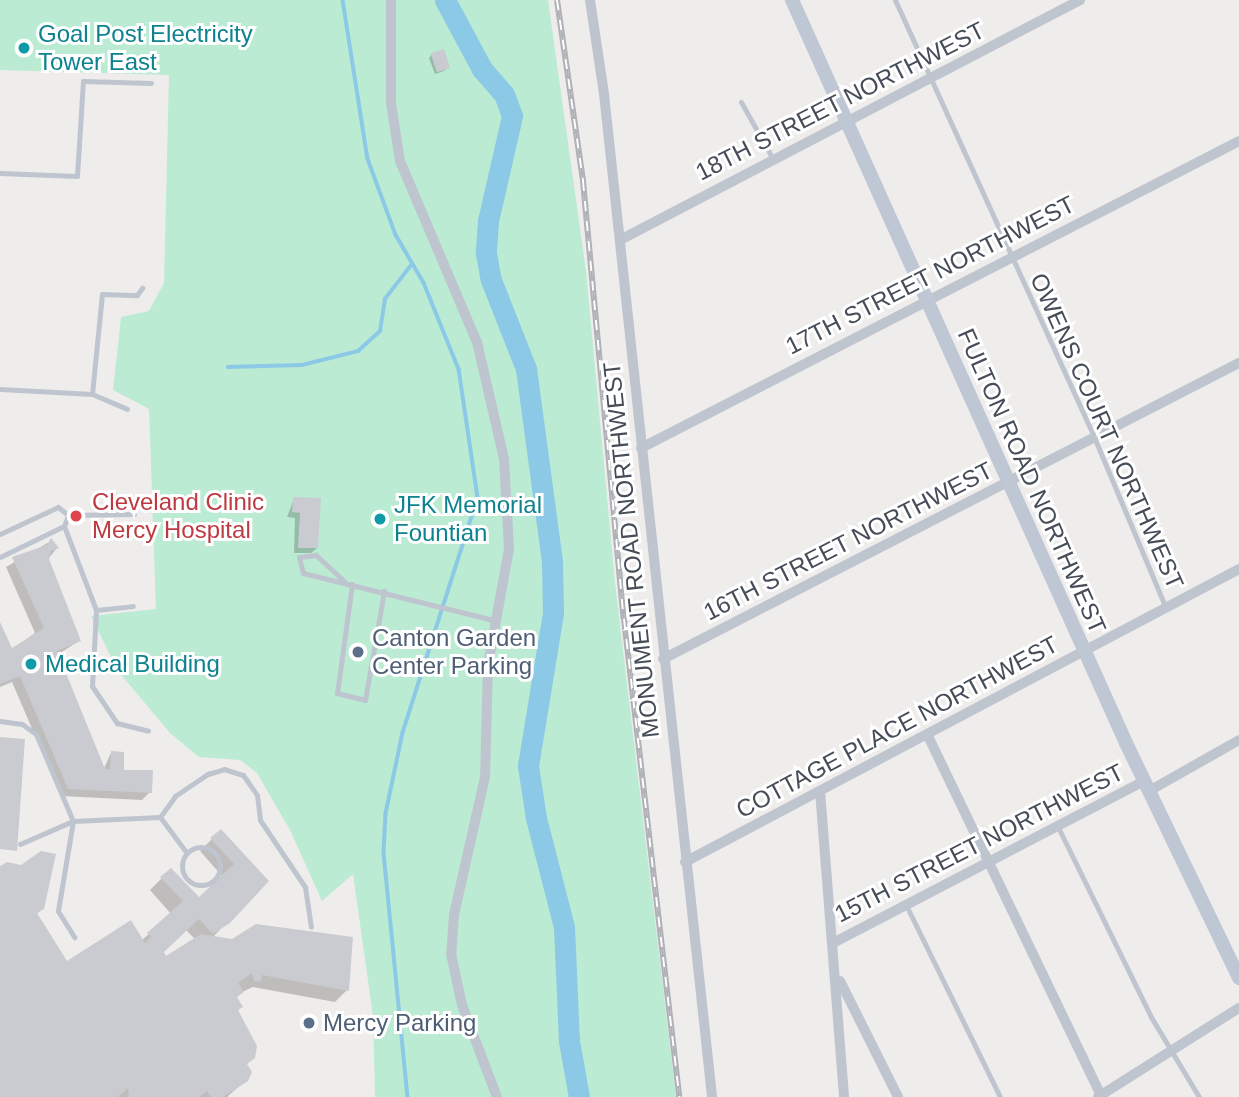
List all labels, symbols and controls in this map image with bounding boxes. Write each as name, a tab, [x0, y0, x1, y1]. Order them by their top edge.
street label: 18TH STREET NORTHWEST	[690, 15, 990, 187]
place label: Goal Post Electricity Tower East	[38, 20, 253, 76]
marker: Goal Post Electricity Tower East	[16, 40, 32, 56]
street label: 17TH STREET NORTHWEST	[780, 189, 1080, 361]
street label: OWENS COURT NORTHWEST	[1024, 268, 1190, 594]
street label: FULTON ROAD NORTHWEST	[952, 324, 1112, 638]
street label: MONUMENT ROAD NORTHWEST	[597, 360, 665, 740]
street label: 16TH STREET NORTHWEST	[698, 455, 998, 627]
place label: Cleveland Clinic Mercy Hospital	[92, 488, 264, 544]
place label: JFK Memorial Fountian	[394, 491, 542, 547]
marker: Cleveland Clinic Mercy Hospital	[66, 506, 86, 526]
marker: JFK Memorial Fountian	[372, 511, 388, 527]
place label: Canton Garden Center Parking	[372, 624, 536, 680]
street label: COTTAGE PLACE NORTHWEST	[731, 630, 1063, 824]
marker: Canton Garden Center Parking	[350, 644, 366, 660]
place label: Medical Building	[45, 650, 220, 678]
marker: Medical Building	[23, 656, 39, 672]
street label: 15TH STREET NORTHWEST	[829, 757, 1129, 929]
place label: Mercy Parking	[323, 1009, 476, 1037]
marker: Mercy Parking	[301, 1015, 317, 1031]

